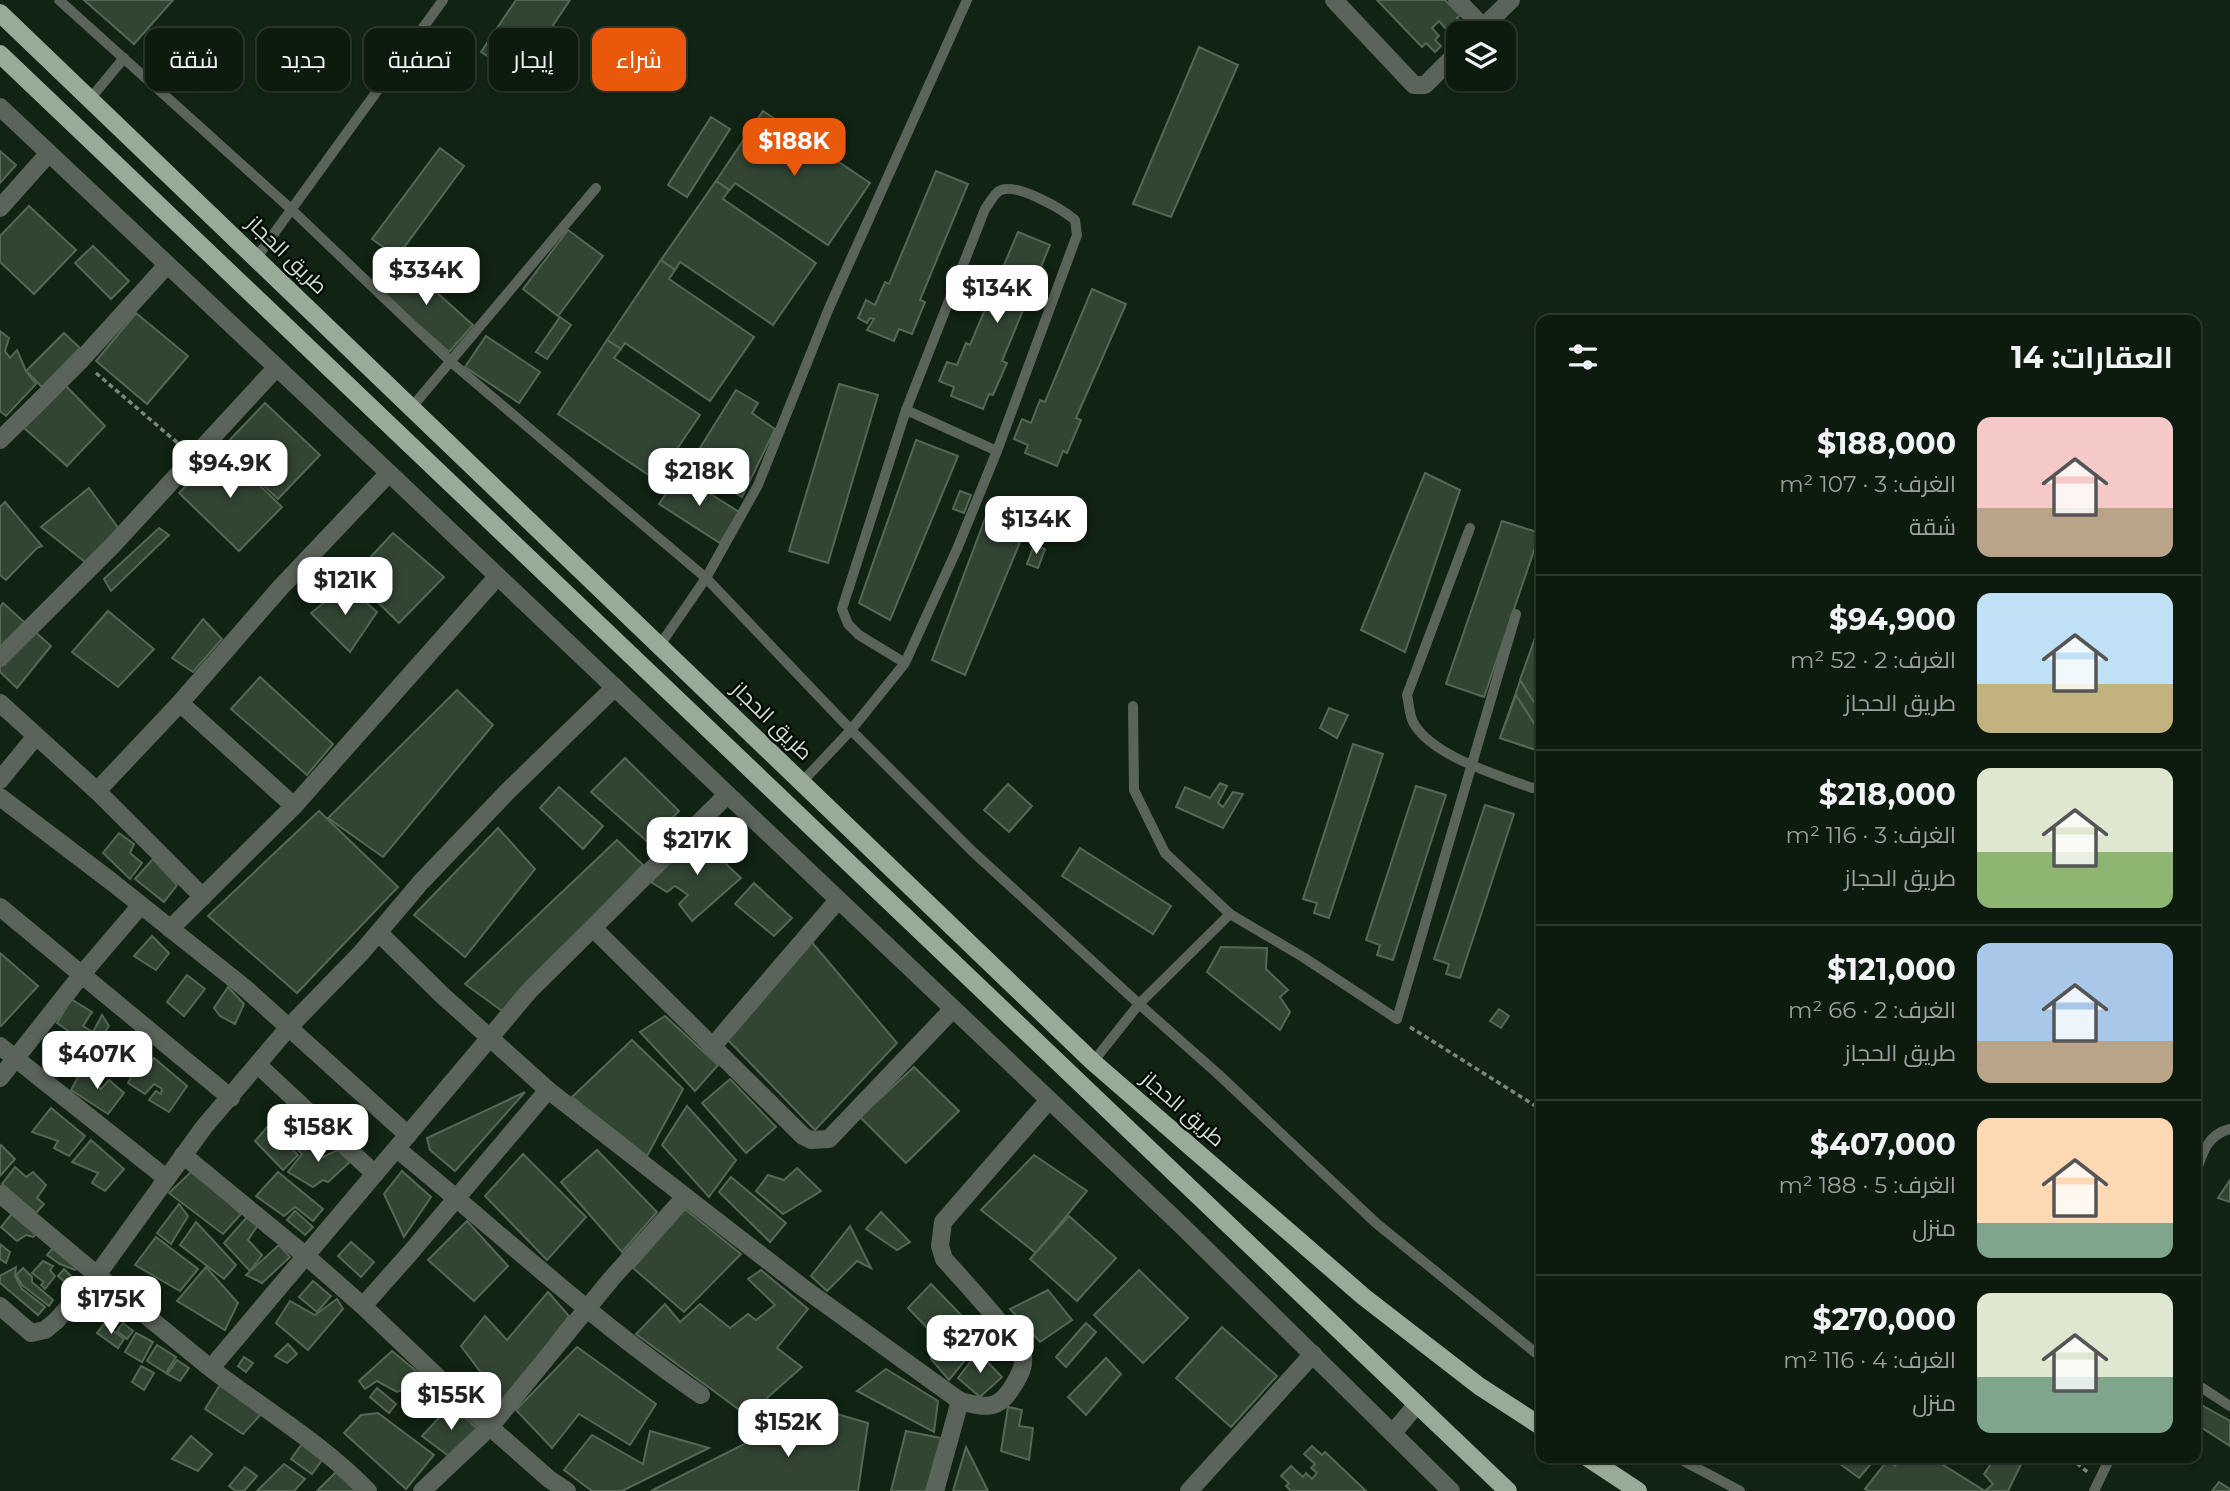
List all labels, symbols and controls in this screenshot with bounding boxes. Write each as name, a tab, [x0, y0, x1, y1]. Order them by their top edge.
map controls	[1446, 21, 1516, 91]
button: layers	[1446, 21, 1516, 91]
chip: شقة	[145, 28, 243, 91]
chip: جديد	[257, 28, 350, 91]
chip: تصفية	[364, 28, 475, 91]
chip: إيجار	[489, 28, 578, 91]
chip: شراء	[592, 28, 686, 91]
pin: $188K	[745, 118, 843, 178]
text: $188K	[759, 127, 829, 155]
street label: طريق الحجاز	[241, 210, 333, 300]
pin: $334K	[377, 247, 475, 307]
text: $334K	[389, 256, 463, 284]
pin: $134K	[948, 266, 1046, 325]
text: $134K	[962, 274, 1032, 302]
icon: filters	[1564, 338, 1602, 376]
text: العقارات: 14	[2011, 339, 2173, 376]
text: $188,000	[1817, 425, 1956, 462]
pin: $94.9K	[173, 440, 287, 500]
icon: home	[2033, 445, 2117, 529]
pin: $218K	[650, 448, 748, 508]
text: $94.9K	[188, 449, 272, 477]
text: $218K	[664, 457, 734, 485]
text: الغرف: 3 · 107 m²	[1779, 470, 1956, 498]
pin: $134K	[987, 496, 1085, 556]
text: $134K	[1001, 505, 1071, 533]
text: شقة	[1909, 513, 1956, 541]
pin: $121K	[296, 558, 394, 617]
text: $121K	[313, 566, 377, 594]
text: $94,900	[1829, 601, 1956, 638]
icon: home	[2033, 621, 2117, 705]
text: الغرف: 2 · 52 m²	[1790, 646, 1956, 674]
street label: طريق الحجاز	[726, 676, 818, 766]
text: طريق الحجاز	[1844, 689, 1956, 717]
text: $218,000	[1819, 776, 1956, 813]
icon: home	[2033, 796, 2117, 880]
pin: $217K	[648, 818, 746, 877]
text: الغرف: 3 · 116 m²	[1786, 821, 1956, 849]
text: $217K	[663, 826, 731, 854]
text: طريق الحجاز	[1844, 864, 1956, 892]
text: $121,000	[1827, 951, 1956, 988]
icon: home	[2033, 971, 2117, 1055]
text: الغرف: 2 · 66 m²	[1788, 996, 1956, 1024]
pin: $407K	[48, 1032, 146, 1091]
text: طريق الحجاز	[1844, 1039, 1956, 1067]
text: $407K	[58, 1040, 136, 1068]
street label: طريق الحجاز	[1135, 1065, 1230, 1152]
pin: $158K	[269, 1104, 367, 1164]
text: $158K	[283, 1113, 353, 1141]
text: $407,000	[1810, 1126, 1956, 1163]
icon: home	[2033, 1146, 2117, 1230]
text: الغرف: 5 · 188 m²	[1778, 1171, 1956, 1199]
text: منزل	[1912, 1214, 1956, 1242]
pin: $175K	[62, 1276, 160, 1336]
text: $175K	[77, 1285, 145, 1313]
text: $270,000	[1813, 1301, 1956, 1338]
pin: $270K	[931, 1316, 1029, 1375]
icon: home	[2033, 1321, 2117, 1405]
text: $270K	[943, 1324, 1017, 1352]
text: الغرف: 4 · 116 m²	[1783, 1346, 1956, 1374]
pin: $155K	[402, 1372, 500, 1432]
text: $155K	[417, 1381, 485, 1409]
text: منزل	[1912, 1389, 1956, 1417]
pin: $152K	[739, 1400, 837, 1459]
text: $152K	[754, 1408, 822, 1436]

